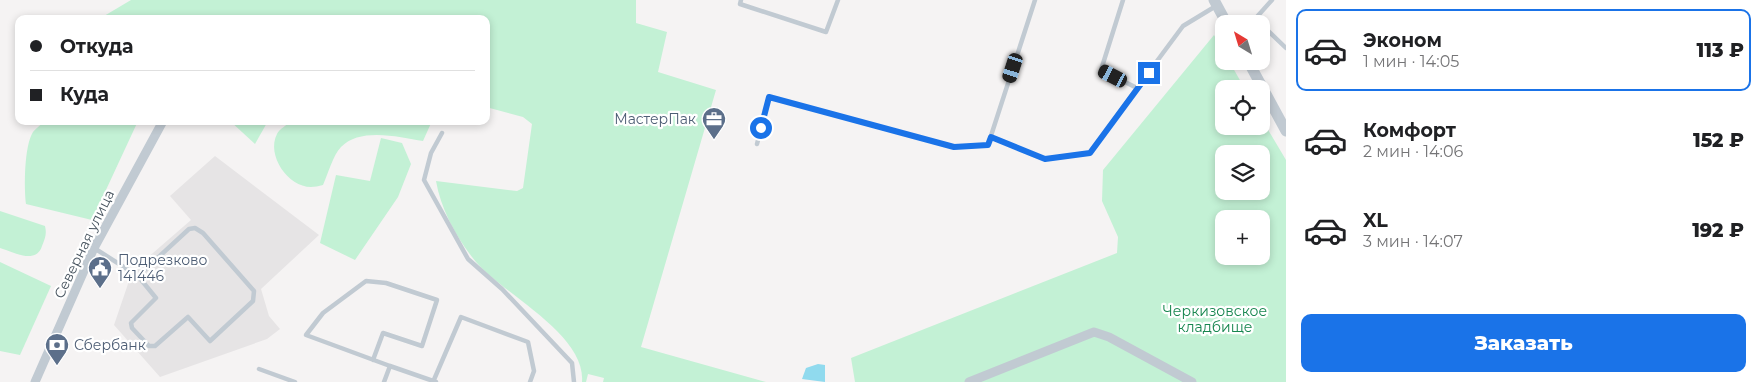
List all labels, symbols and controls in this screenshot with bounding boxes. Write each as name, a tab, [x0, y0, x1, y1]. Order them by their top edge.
north arrow	[1215, 15, 1270, 70]
map controls	[1215, 15, 1270, 265]
icon: car	[1303, 28, 1348, 73]
text: Эконом	[1363, 29, 1442, 52]
text: Откуда	[60, 35, 134, 58]
text: 113 ₽	[1697, 39, 1744, 62]
car	[1001, 51, 1024, 85]
text: 1 мин · 14:05	[1363, 52, 1459, 71]
route end	[1138, 62, 1160, 84]
car	[1096, 63, 1129, 89]
button: locate	[1215, 80, 1270, 135]
text: Куда	[60, 83, 109, 106]
office icon: МастерПак	[701, 106, 727, 140]
place label: МастерПак	[614, 110, 696, 128]
route start	[750, 117, 772, 139]
icon: car	[1303, 118, 1348, 163]
text: Комфорт	[1363, 119, 1456, 142]
text: 152 ₽	[1693, 129, 1744, 152]
text: 2 мин · 14:06	[1363, 142, 1463, 161]
button: layers	[1215, 145, 1270, 200]
street label: Северная улица	[50, 187, 118, 301]
icon: car	[1303, 208, 1348, 253]
text: XL	[1363, 209, 1388, 232]
button: +	[1215, 210, 1270, 265]
text: 192 ₽	[1692, 219, 1744, 242]
text: 3 мин · 14:07	[1363, 232, 1463, 251]
place label: Подрезково 141446	[118, 251, 208, 285]
public building icon: Подрезково 141446	[87, 255, 113, 289]
park label: Черкизовское кладбище	[1163, 302, 1267, 336]
button: Заказать	[1301, 314, 1746, 372]
bank icon: Сбербанк	[44, 332, 70, 366]
place label: Сбербанк	[74, 336, 146, 354]

